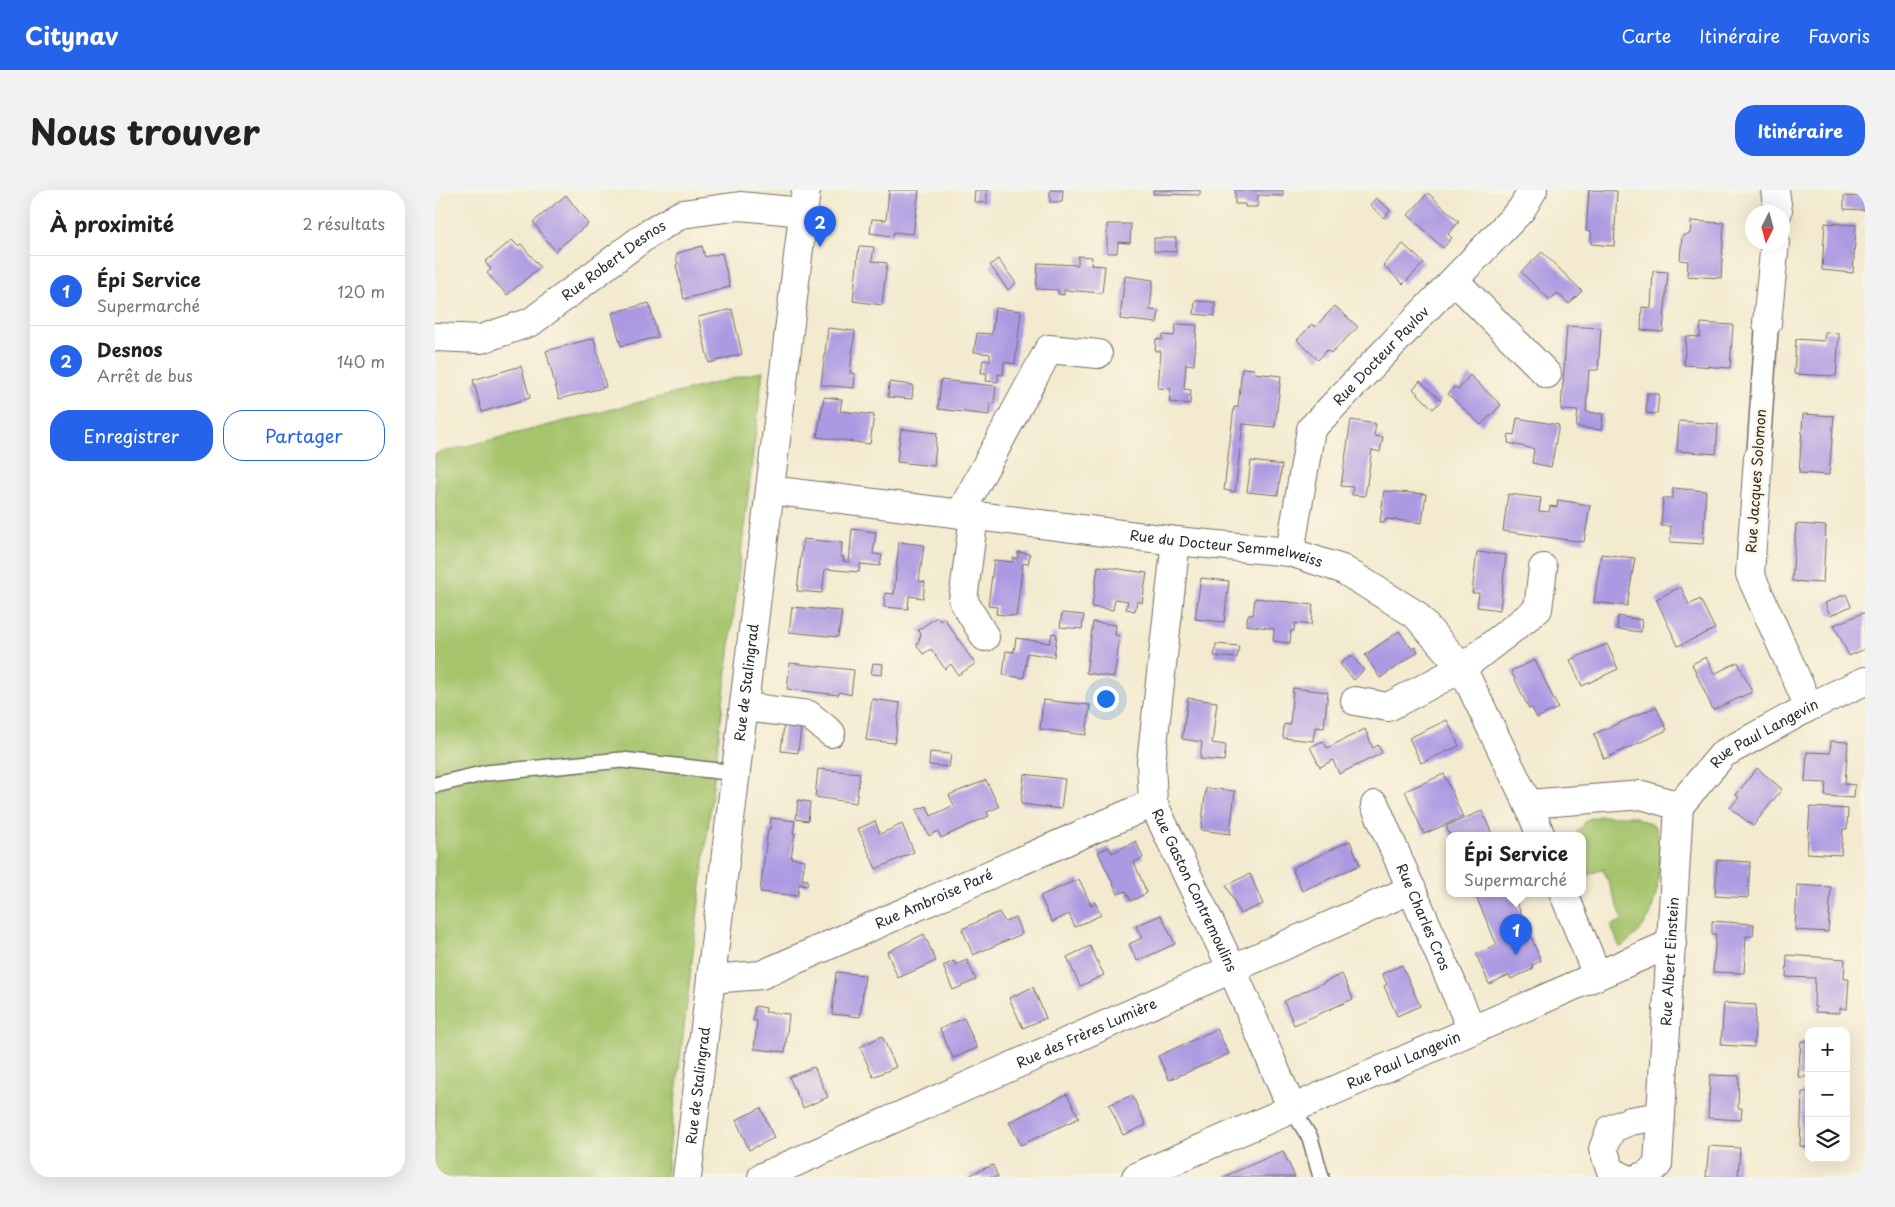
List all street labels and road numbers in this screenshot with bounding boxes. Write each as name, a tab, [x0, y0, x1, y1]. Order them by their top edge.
street label: Rue Robert Desnos	[557, 215, 670, 306]
street label: Rue Docteur Pavlov	[1328, 301, 1433, 410]
street label: Rue Jacques Solomon	[1740, 408, 1771, 554]
street label: Rue du Docteur Semmelweiss	[1129, 524, 1326, 572]
street label: Rue de Stalingrad	[729, 622, 764, 742]
street label: Rue Paul Langevin	[1705, 693, 1821, 772]
street label: Rue Gaston Contremoulins	[1147, 805, 1243, 975]
street label: Rue Charles Cros	[1391, 860, 1456, 974]
street label: Rue Ambroise Paré	[872, 864, 996, 934]
street label: Rue Albert Einstein	[1655, 896, 1684, 1026]
street label: Rue des Frères Lumière	[1013, 992, 1160, 1073]
street label: Rue de Stalingrad	[680, 1025, 715, 1145]
street label: Rue Paul Langevin	[1343, 1026, 1464, 1094]

